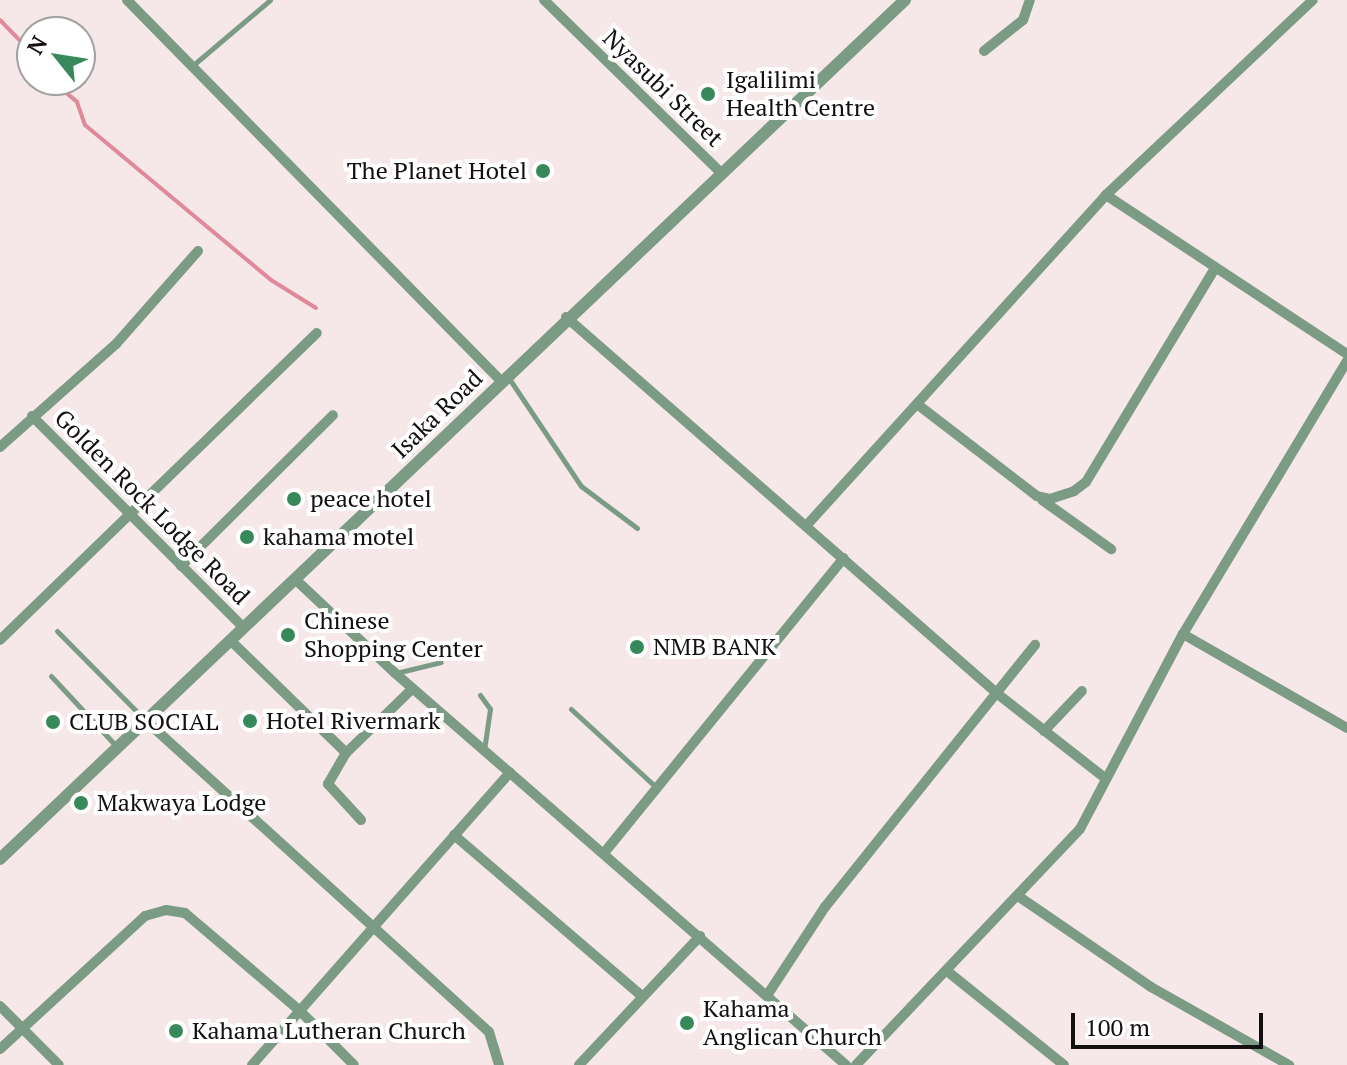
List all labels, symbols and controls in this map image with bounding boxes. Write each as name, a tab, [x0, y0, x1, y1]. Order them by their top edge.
north arrow	[16, 16, 96, 96]
street label: Nyasubi Street	[597, 23, 729, 153]
text: N	[20, 30, 53, 59]
place label: Igalilimi Health Centre	[726, 66, 875, 122]
marker: Igalilimi Health Centre	[697, 83, 719, 105]
place label: The Planet Hotel	[347, 157, 527, 185]
marker: The Planet Hotel	[534, 162, 552, 180]
street label: Isaka Road	[386, 364, 488, 464]
street label: Golden Rock Lodge Road	[49, 404, 255, 610]
place label: peace hotel	[310, 485, 432, 513]
marker: peace hotel	[285, 490, 303, 508]
place label: kahama motel	[263, 523, 414, 551]
marker: kahama motel	[238, 528, 256, 546]
place label: Chinese Shopping Center	[304, 607, 483, 663]
marker: Chinese Shopping Center	[279, 626, 297, 644]
place label: NMB BANK	[653, 633, 776, 661]
marker: NMB BANK	[628, 638, 646, 656]
place label: Hotel Rivermark	[266, 707, 440, 735]
place label: CLUB SOCIAL	[69, 708, 218, 736]
marker: Hotel Rivermark	[241, 712, 259, 730]
marker: CLUB SOCIAL	[44, 713, 62, 731]
place label: Makwaya Lodge	[97, 789, 266, 817]
marker: Makwaya Lodge	[72, 794, 90, 812]
place label: Kahama Anglican Church	[703, 995, 882, 1051]
scale bar	[1075, 997, 1267, 1047]
text: 100 m	[1085, 1011, 1150, 1043]
marker: Kahama Anglican Church	[678, 1014, 696, 1032]
place label: Kahama Lutheran Church	[192, 1017, 466, 1045]
marker: Kahama Lutheran Church	[167, 1022, 185, 1040]

